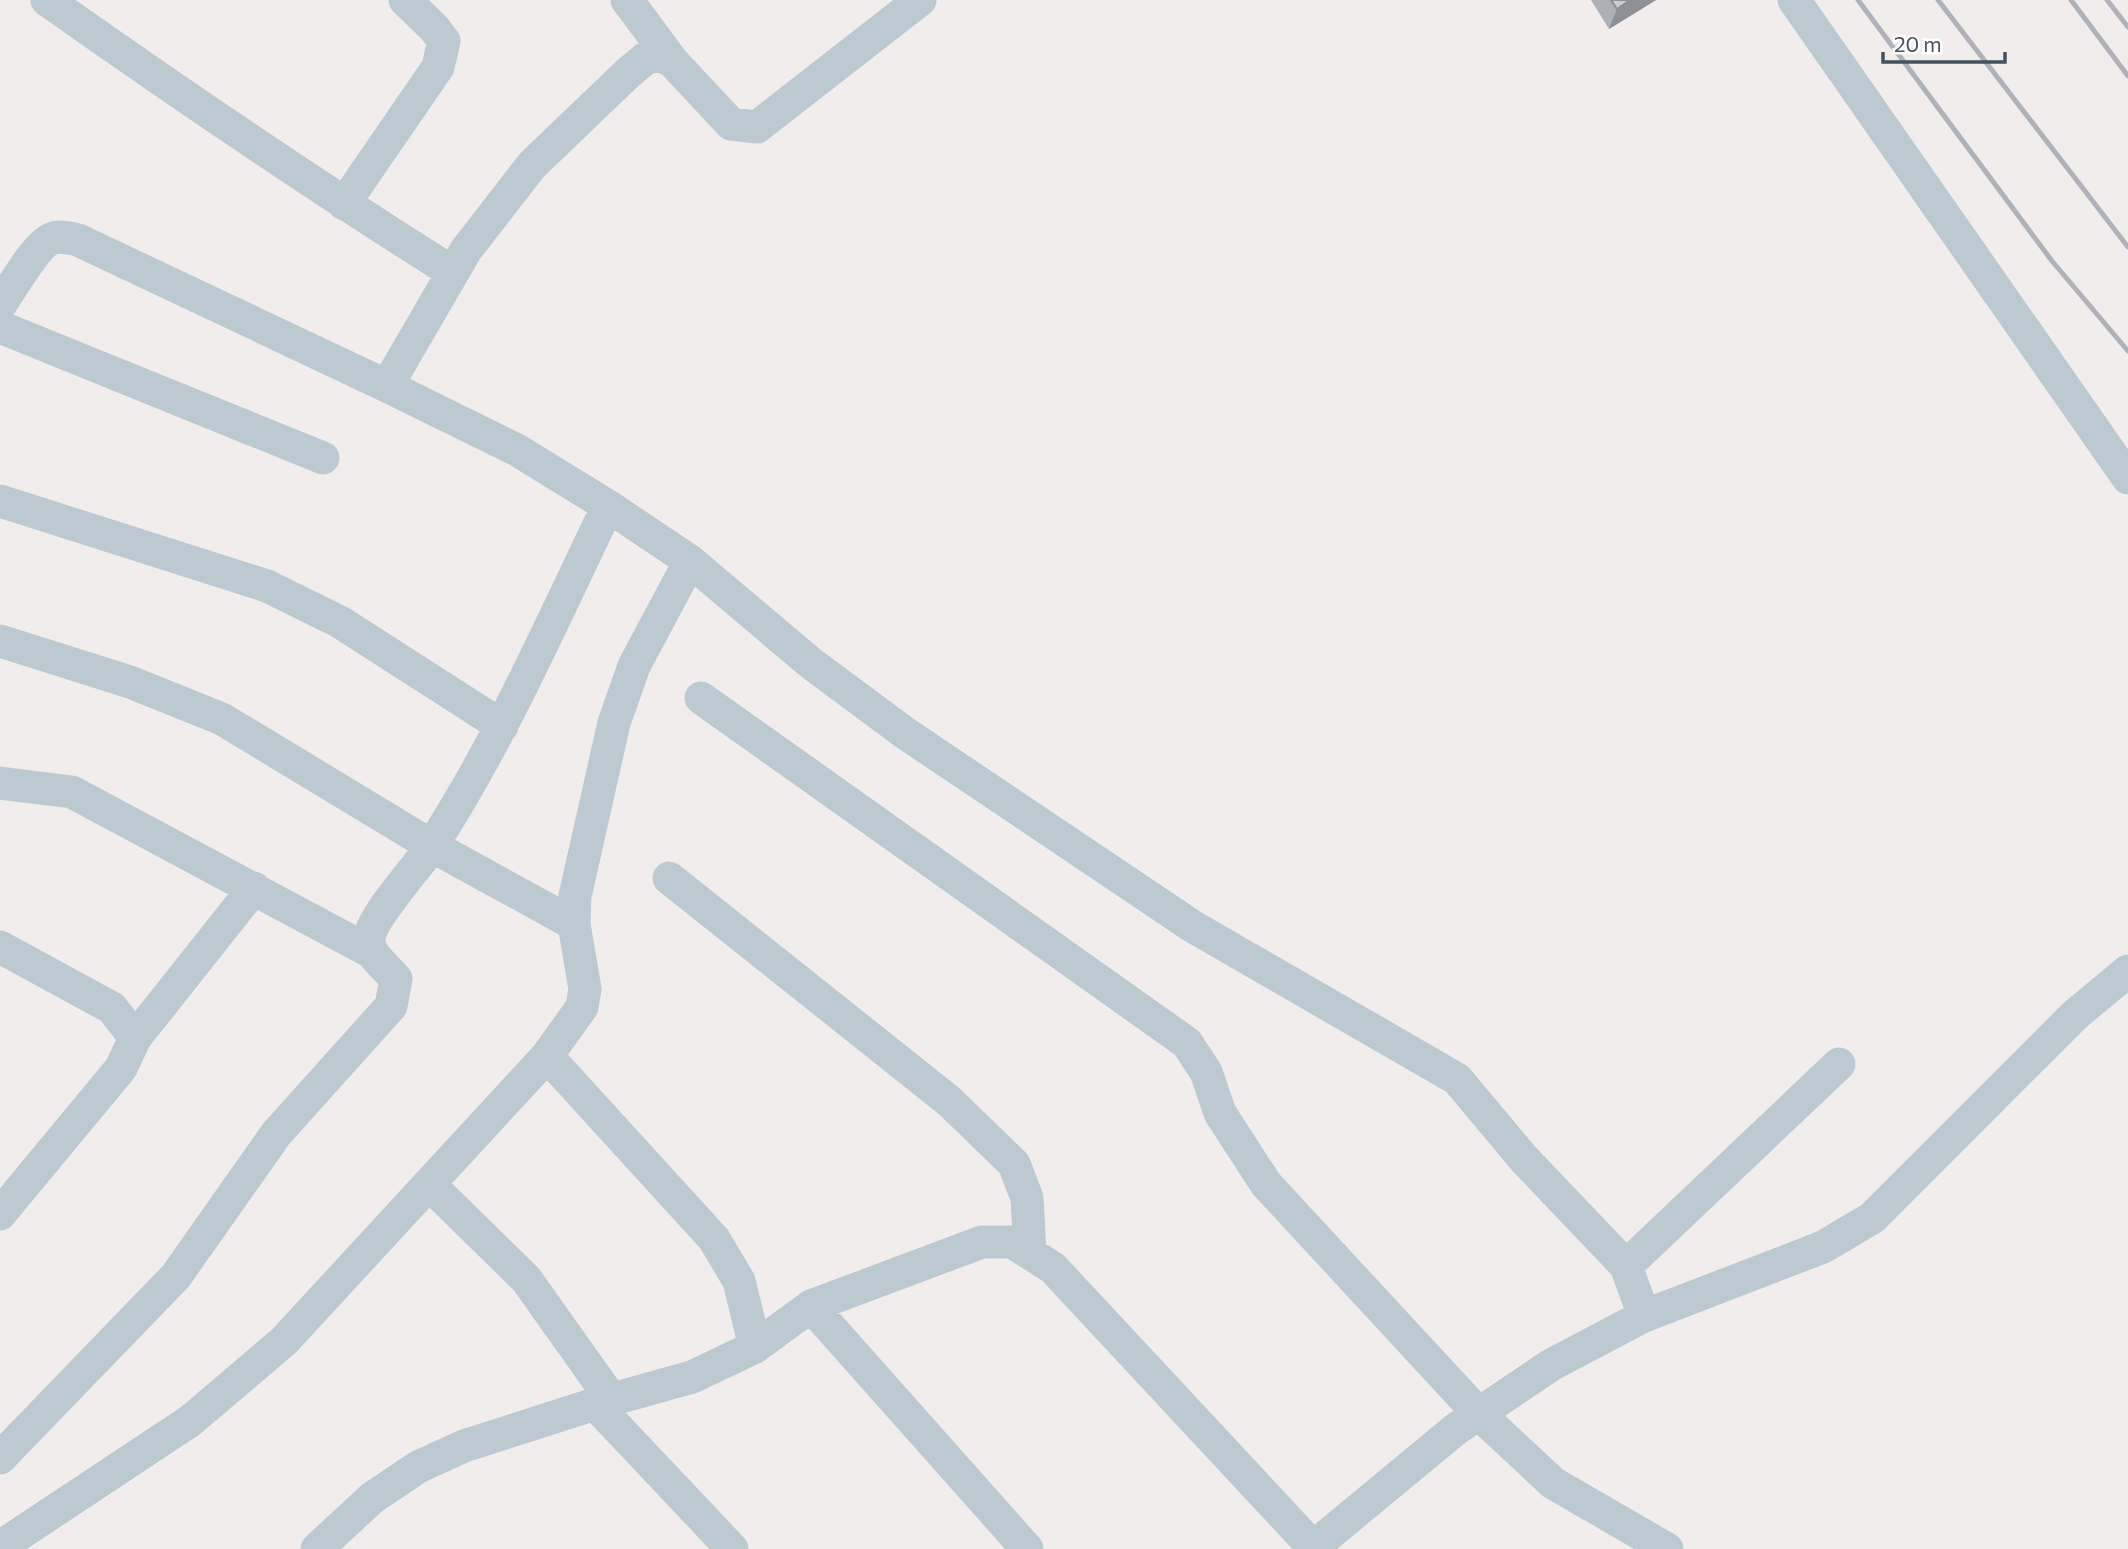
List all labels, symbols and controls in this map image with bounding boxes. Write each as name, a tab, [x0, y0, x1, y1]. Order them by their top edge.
scale bar	[1883, 21, 2006, 65]
text: 20 m	[1894, 31, 1942, 56]

